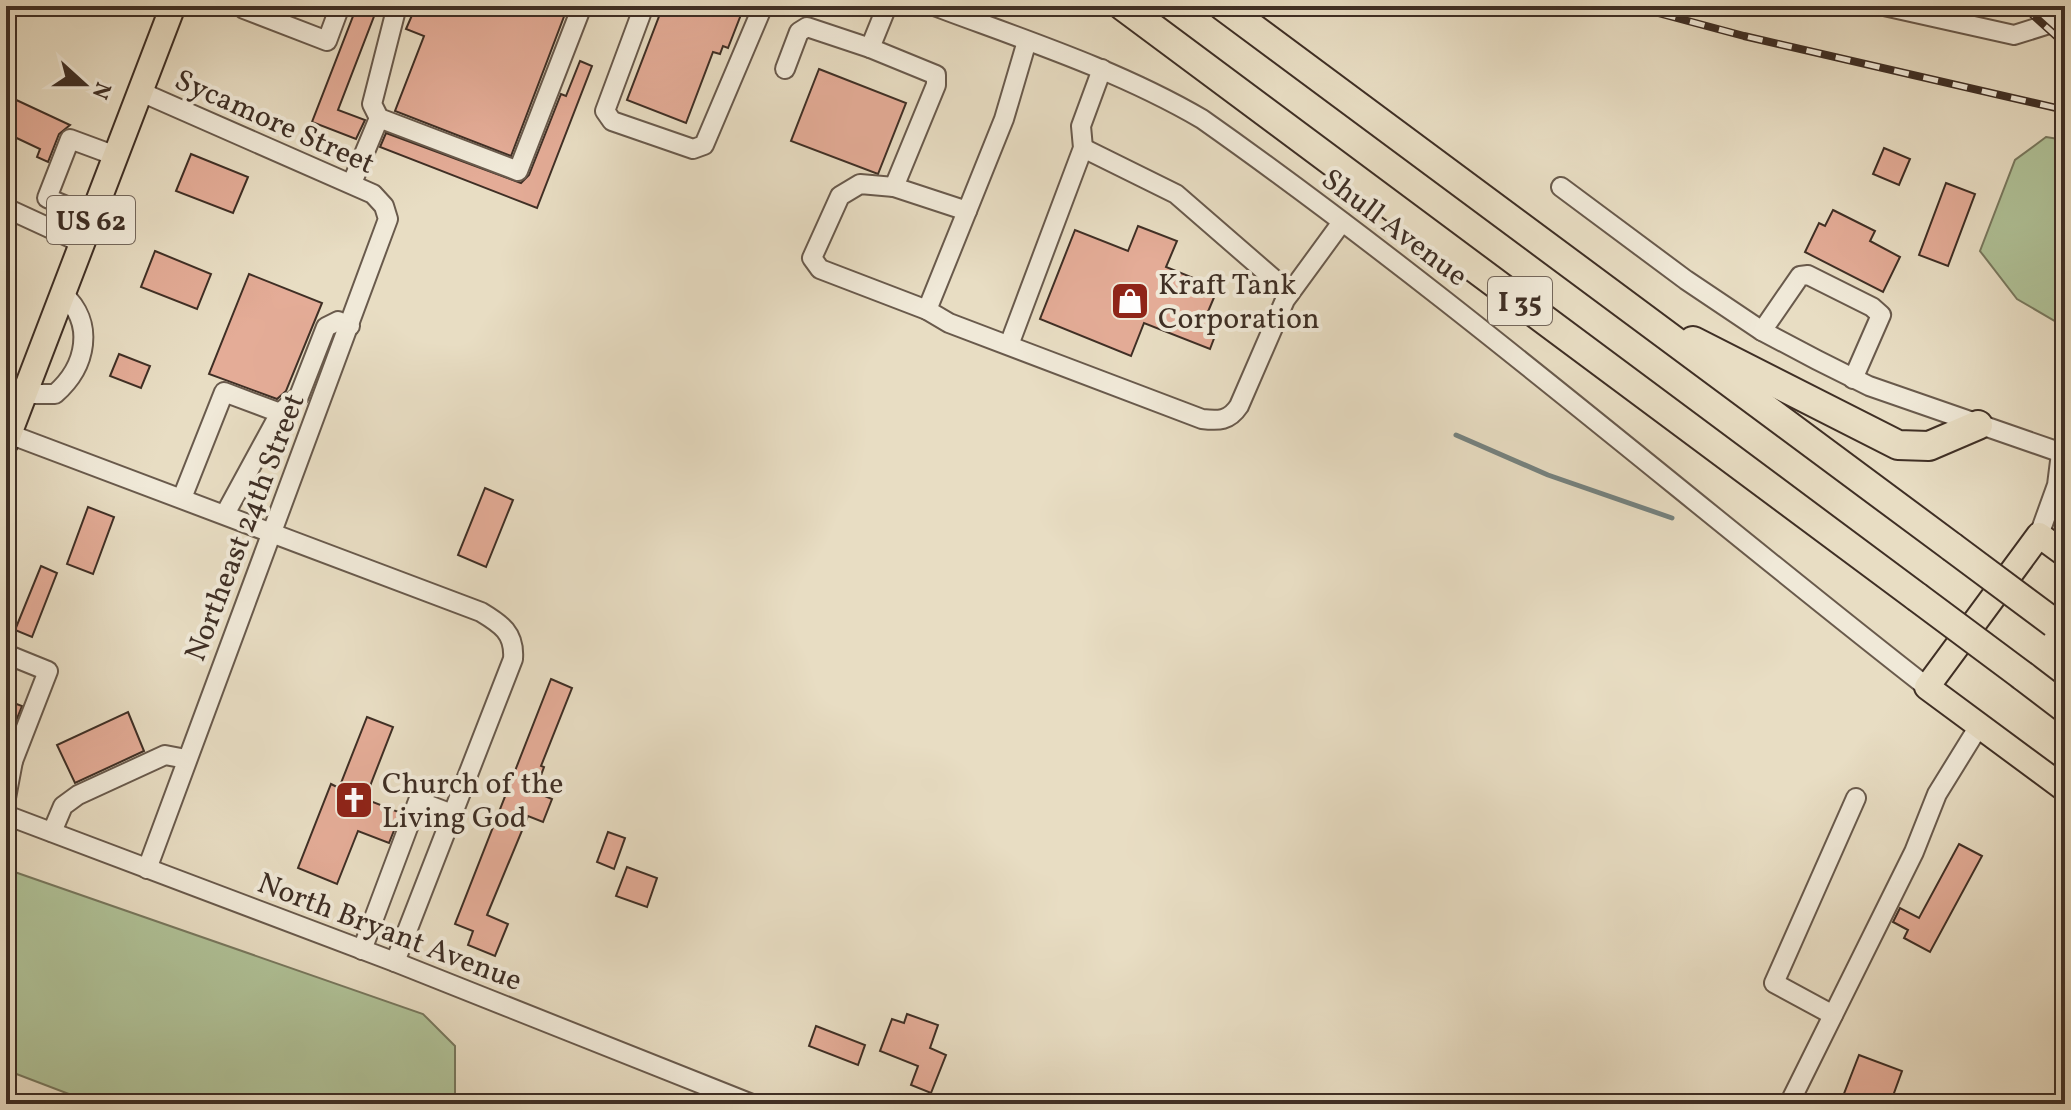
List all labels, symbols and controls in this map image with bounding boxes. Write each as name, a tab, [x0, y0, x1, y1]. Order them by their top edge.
north arrow	[44, 44, 124, 124]
street label: Sycamore Street	[168, 60, 381, 186]
text: N	[83, 77, 118, 103]
street label: Shull Avenue	[1312, 160, 1476, 298]
road number: US 62	[47, 196, 135, 244]
place label: Kraft Tank Corporation	[1158, 265, 1320, 341]
road number: I 35	[1488, 277, 1552, 325]
shop icon: Kraft Tank Corporation	[1109, 280, 1151, 322]
street label: Northeast 24th Street	[175, 388, 316, 668]
place label: Church of the Living God	[382, 764, 563, 840]
church icon: Church of the Living God	[333, 779, 375, 821]
street label: North Bryant Avenue	[251, 863, 528, 1003]

